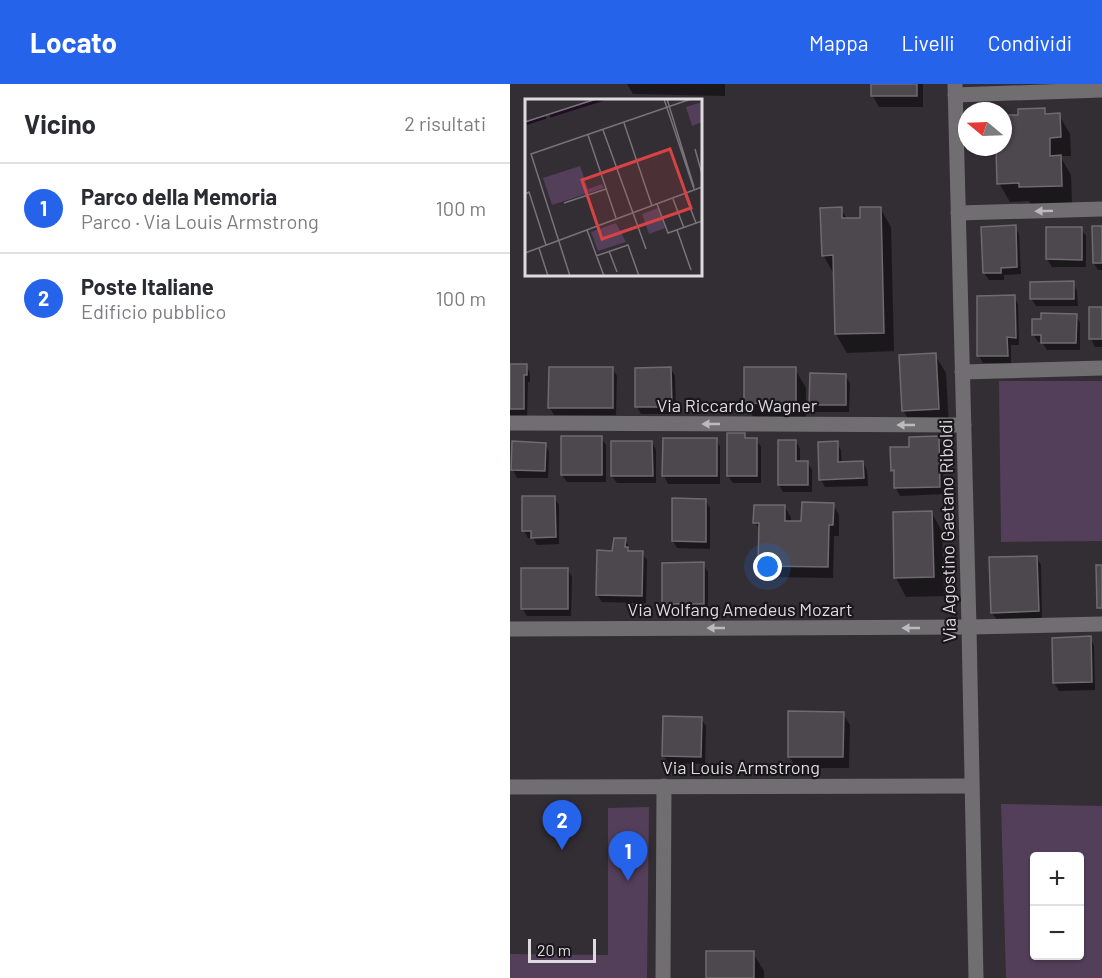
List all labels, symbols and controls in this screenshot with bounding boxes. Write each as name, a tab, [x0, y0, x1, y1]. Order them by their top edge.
text: Locato	[30, 25, 117, 59]
text: Mappa	[809, 30, 869, 55]
text: Livelli	[902, 30, 955, 55]
text: Condividi	[988, 30, 1072, 55]
inset map	[525, 99, 702, 276]
north arrow	[958, 102, 1012, 156]
text: Vicino	[24, 108, 96, 139]
text: 2 risultati	[404, 111, 486, 135]
text: Parco della Memoria	[81, 183, 277, 209]
text: 1	[40, 196, 47, 220]
text: 100 m	[436, 196, 486, 220]
one-way arrow	[1034, 206, 1053, 216]
text: Parco · Via Louis Armstrong	[81, 209, 319, 233]
text: Poste Italiane	[81, 273, 214, 299]
text: 2	[38, 286, 49, 310]
text: 100 m	[436, 286, 486, 310]
text: Edificio pubblico	[81, 299, 226, 323]
street label: Via Riccardo Wagner	[657, 394, 818, 416]
one-way arrow	[701, 419, 720, 429]
street label: Via Agostino Gaetano Riboldi	[934, 419, 960, 643]
one-way arrow	[896, 420, 915, 430]
your location	[753, 552, 782, 581]
street label: Via Wolfang Amedeus Mozart	[628, 598, 852, 620]
one-way arrow	[706, 623, 725, 633]
one-way arrow	[901, 623, 920, 632]
street label: Via Louis Armstrong	[662, 756, 820, 778]
pin: 2	[542, 800, 582, 850]
pin: 1	[608, 832, 648, 881]
map controls	[1030, 852, 1084, 960]
button: +	[1030, 852, 1084, 906]
button: −	[1030, 906, 1084, 960]
scale bar	[528, 936, 596, 964]
text: 20 m	[537, 940, 571, 959]

